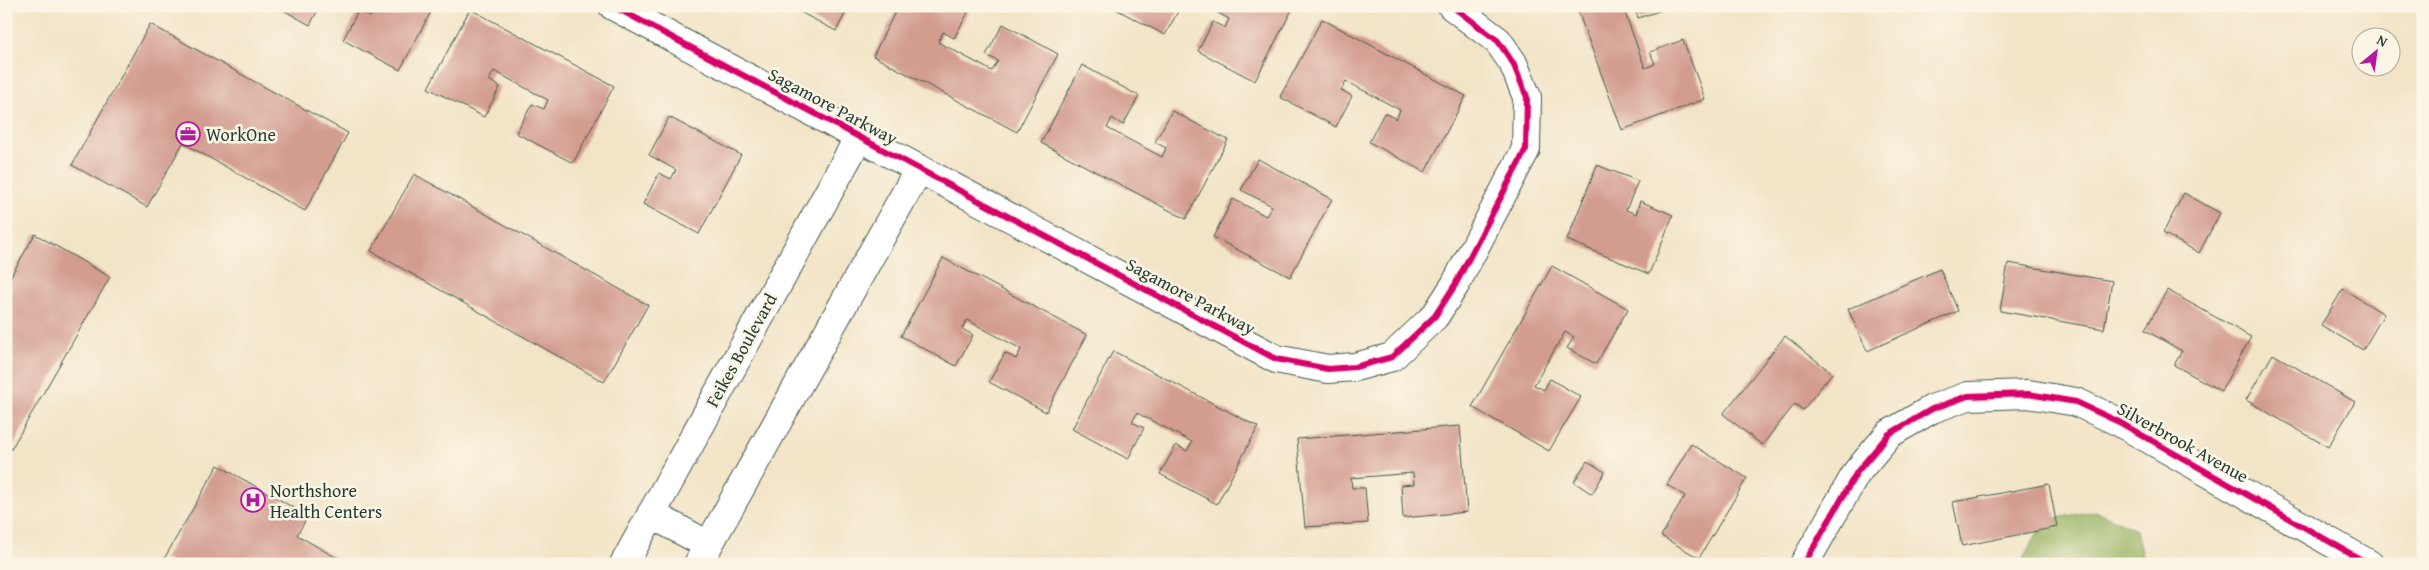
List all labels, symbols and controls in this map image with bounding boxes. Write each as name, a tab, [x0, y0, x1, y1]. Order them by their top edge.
north arrow	[2352, 28, 2402, 78]
text: N	[2373, 30, 2392, 52]
street label: Sagamore Parkway	[764, 61, 902, 151]
office icon: WorkOne	[175, 121, 201, 147]
place label: WorkOne	[206, 121, 276, 148]
street label: Sagamore Parkway	[1122, 251, 1260, 341]
street label: Feikes Boulevard	[699, 288, 784, 412]
street label: Silverbrook Avenue	[2112, 395, 2254, 489]
place label: Northshore Health Centers	[270, 477, 382, 525]
hospital icon: Northshore Health Centers	[240, 487, 266, 513]

